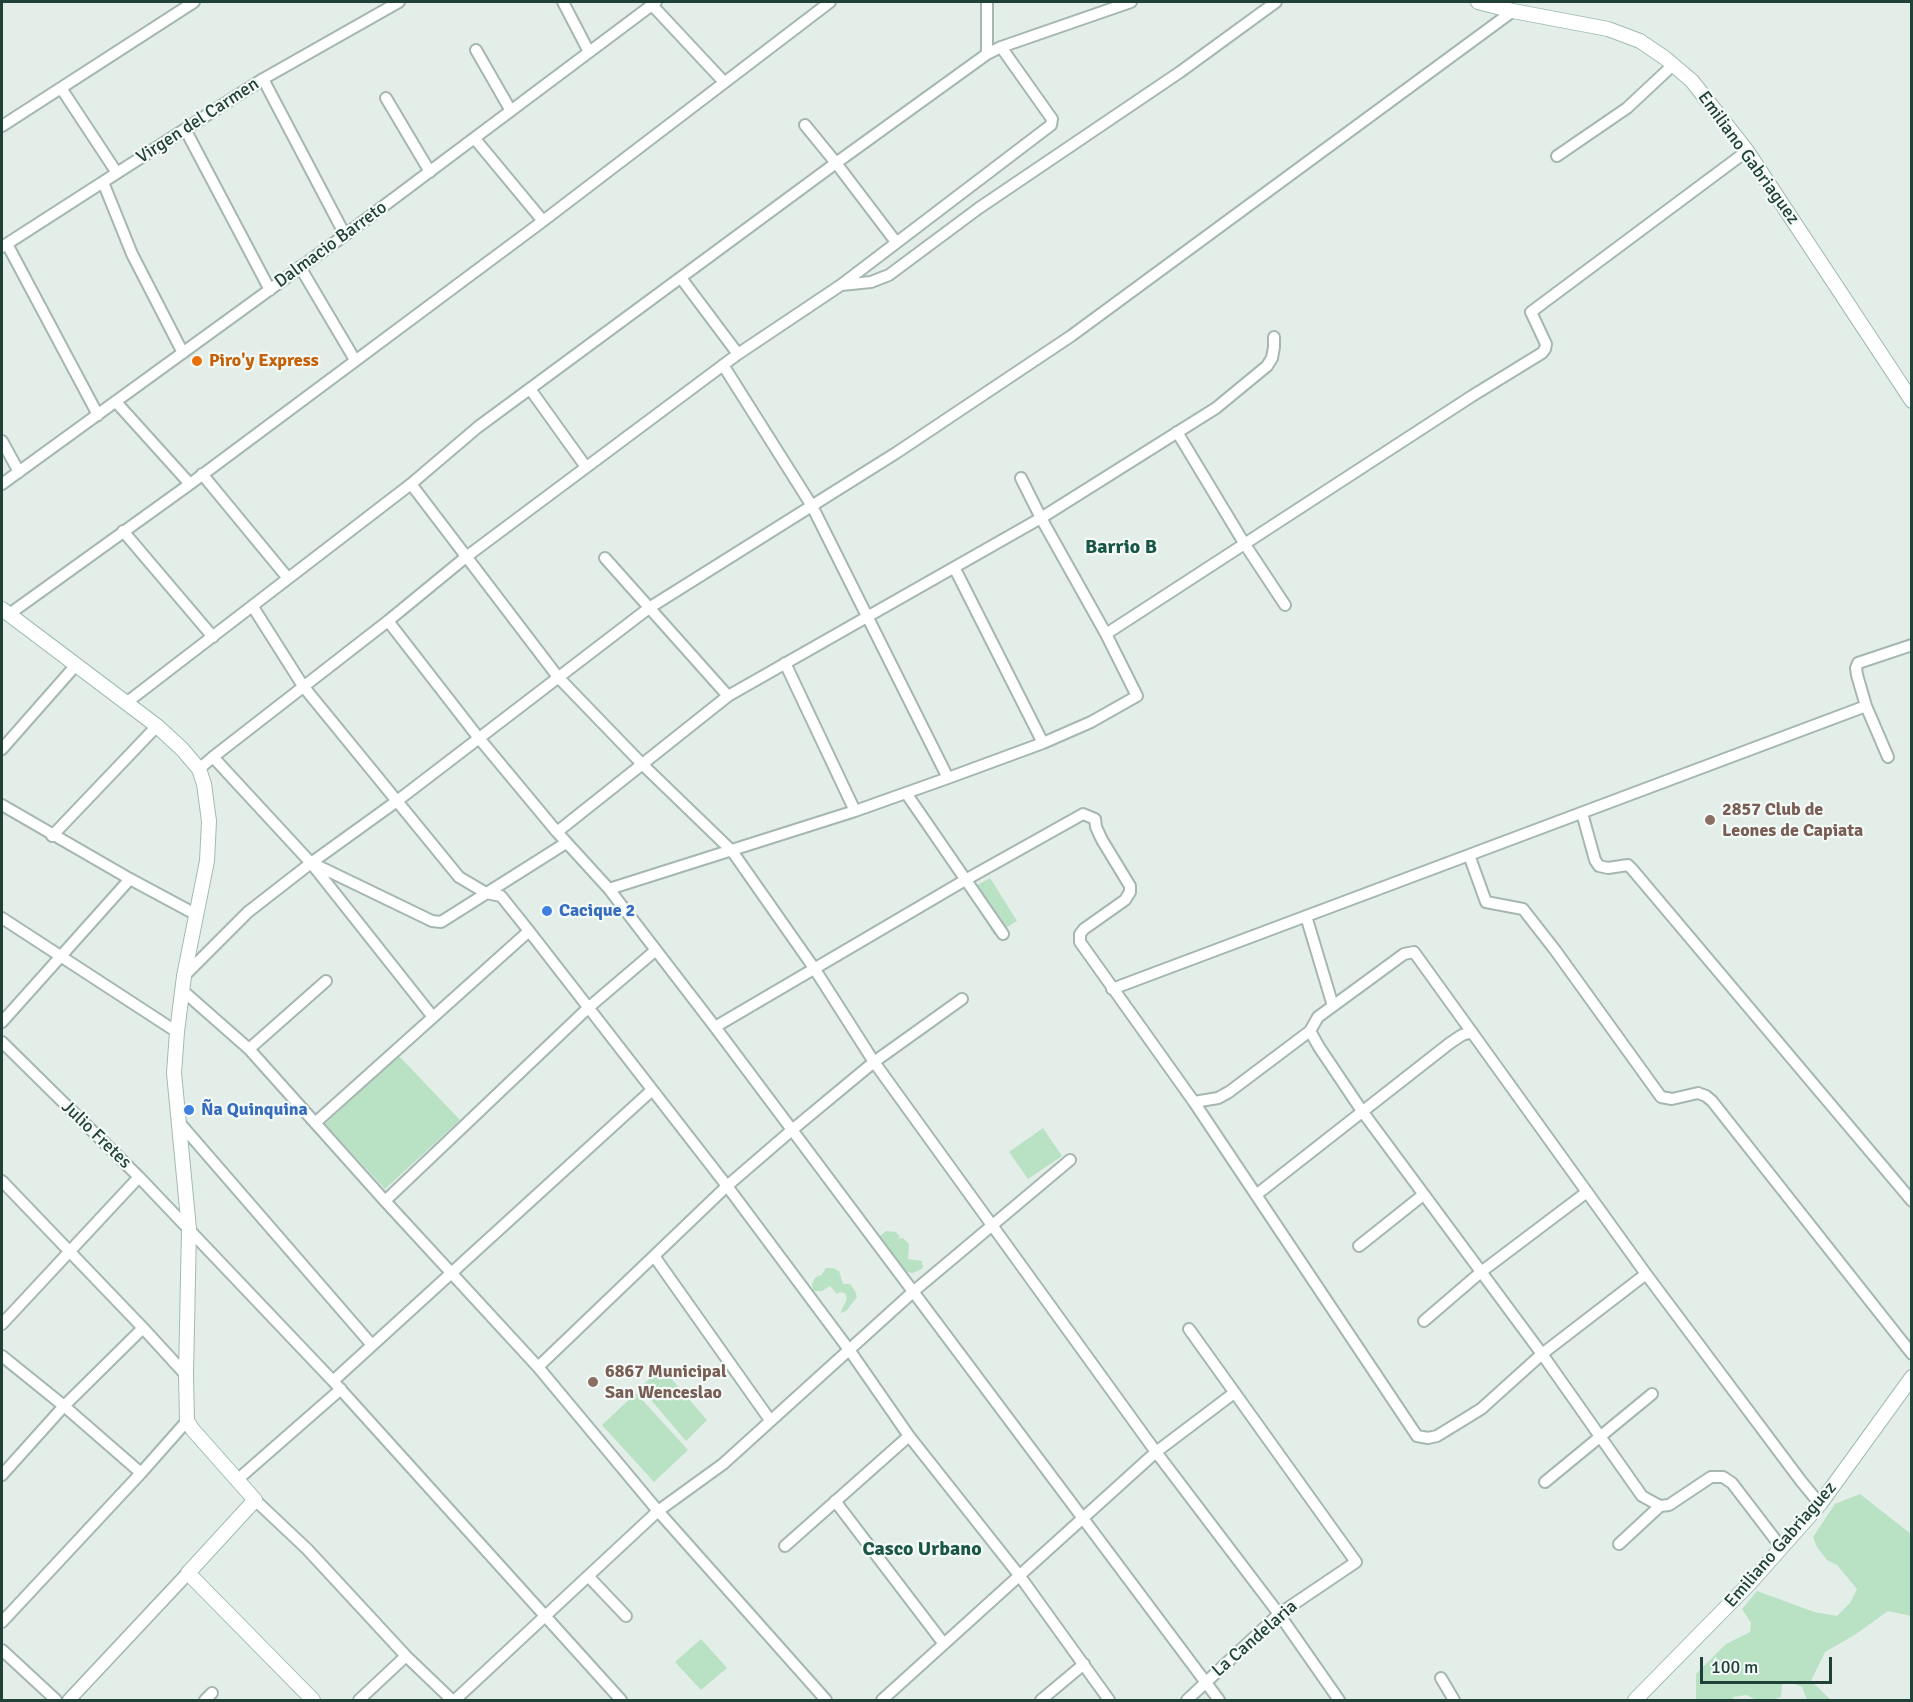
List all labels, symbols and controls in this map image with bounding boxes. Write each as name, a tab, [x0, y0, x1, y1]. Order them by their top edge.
street label: Virgen del Carmen	[133, 73, 263, 169]
street label: Emiliano Gabriaguez	[1692, 87, 1804, 229]
street label: Dalmacio Barreto	[271, 197, 391, 293]
place label: Piro'y Express	[209, 350, 319, 372]
marker: Piro'y Express	[190, 354, 204, 368]
district label: Barrio B	[1085, 536, 1157, 560]
place label: 2857 Club de Leones de Capiata	[1722, 799, 1863, 842]
marker: 2857 Club de Leones de Capiata	[1703, 813, 1717, 827]
place label: Cacique 2	[559, 900, 635, 922]
marker: Cacique 2	[540, 904, 554, 918]
street label: Julio Fretes	[57, 1096, 135, 1174]
place label: Ña Quinquina	[201, 1099, 308, 1121]
marker: Ña Quinquina	[182, 1103, 196, 1117]
place label: 6867 Municipal San Wenceslao	[605, 1361, 727, 1404]
marker: 6867 Municipal San Wenceslao	[586, 1375, 600, 1389]
street label: Emiliano Gabriaguez	[1721, 1478, 1841, 1612]
district label: Casco Urbano	[862, 1538, 982, 1562]
street label: La Candelaria	[1208, 1596, 1302, 1682]
scale bar	[1703, 1645, 1835, 1683]
text: 100 m	[1711, 1656, 1758, 1678]

